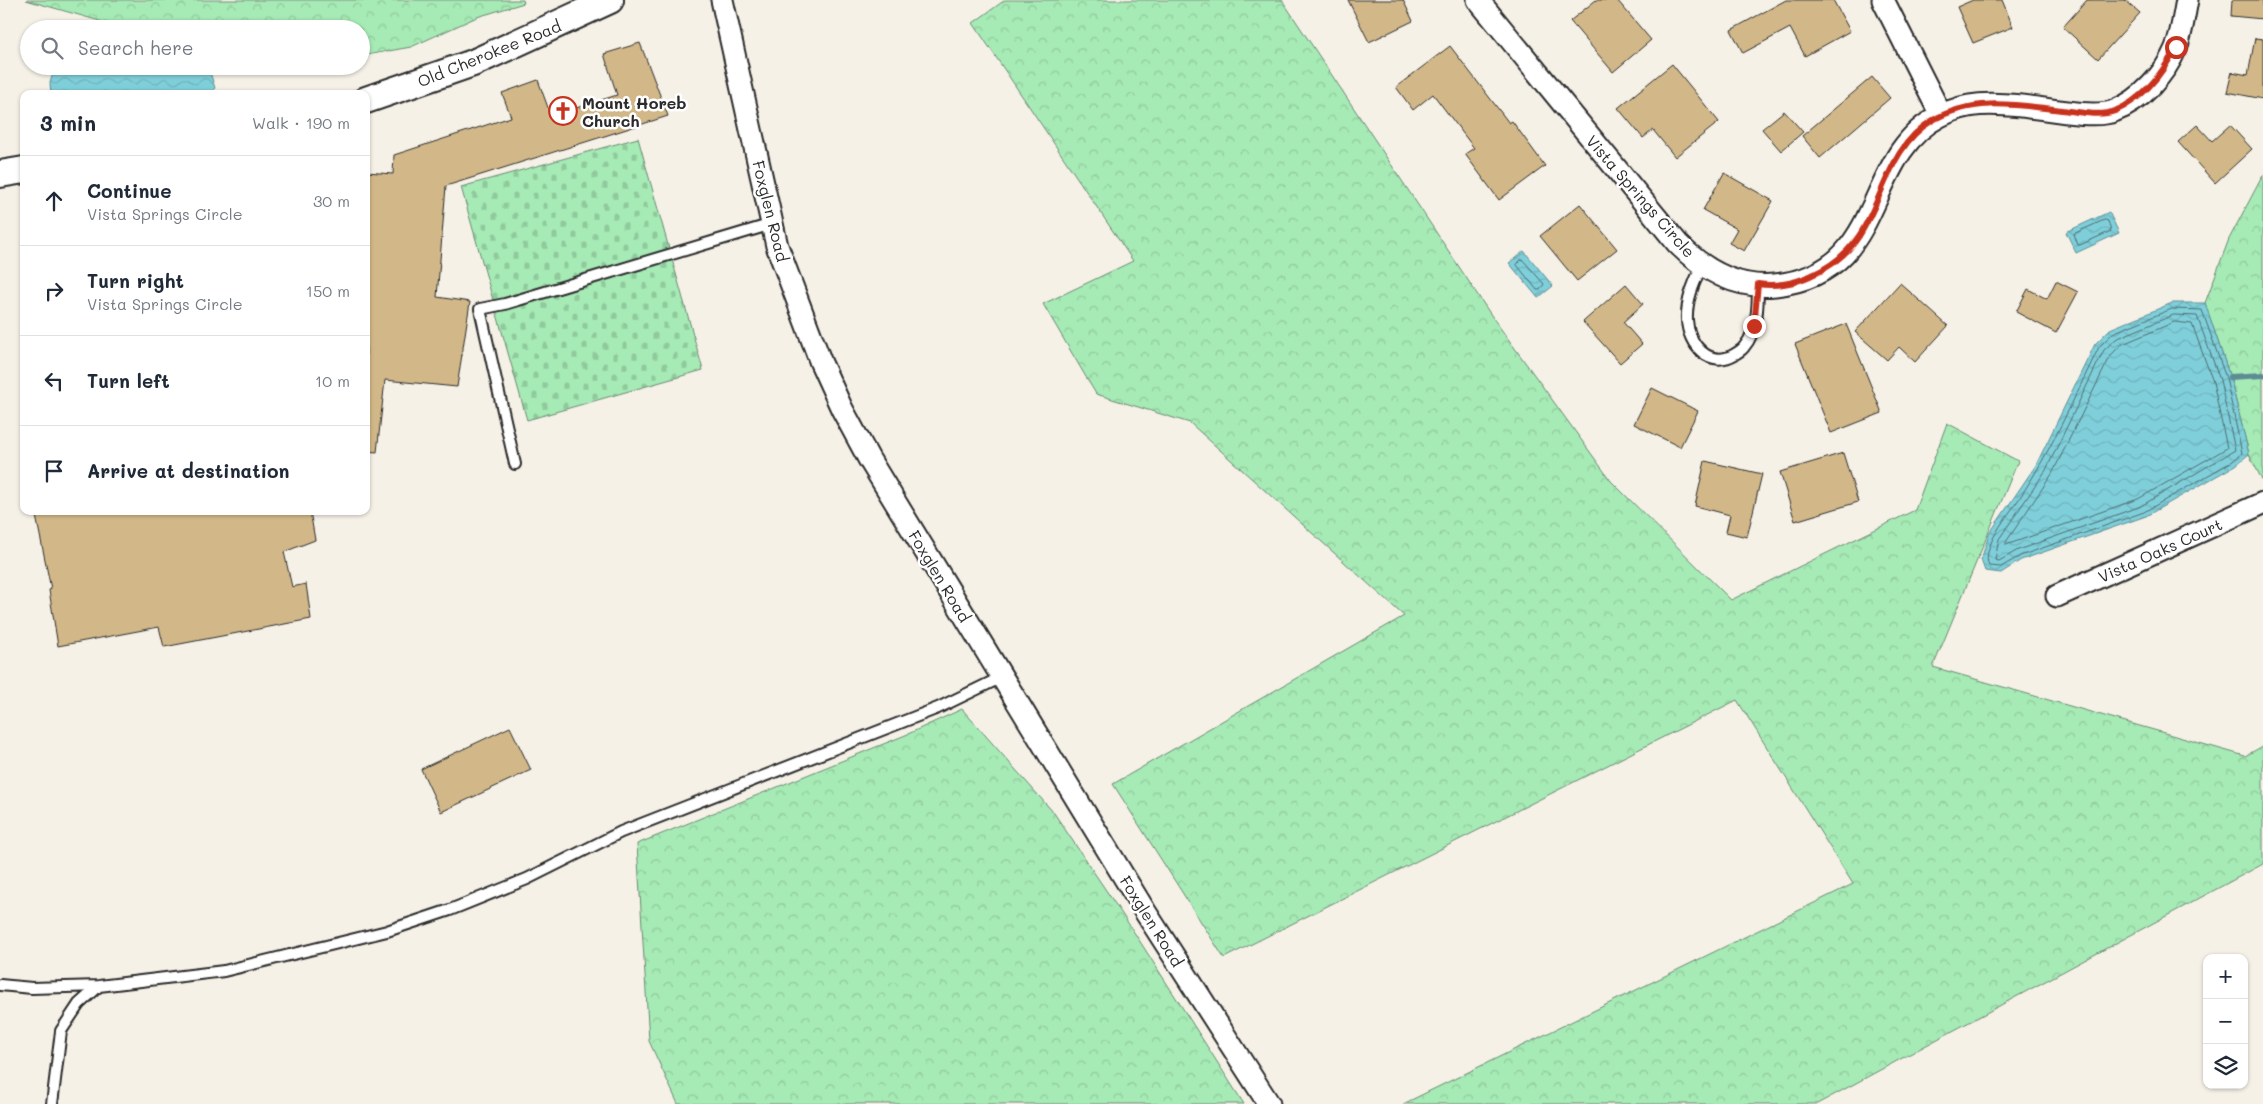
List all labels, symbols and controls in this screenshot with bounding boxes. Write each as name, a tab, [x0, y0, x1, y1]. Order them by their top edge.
street label: Old Cherokee Road	[414, 15, 564, 91]
search box	[20, 20, 370, 75]
icon: search	[38, 34, 66, 62]
text: Search here	[78, 35, 194, 60]
route start	[2165, 36, 2188, 59]
place label: Mount Horeb Church	[582, 92, 687, 131]
church icon: Mount Horeb Church	[548, 96, 578, 126]
text: 3 min	[40, 109, 96, 136]
text: Walk · 190 m	[252, 112, 350, 133]
street label: Vista Springs Circle	[1582, 130, 1700, 262]
street label: Foxglen Road	[748, 158, 794, 264]
text: Continue	[87, 178, 172, 203]
icon: ahead	[40, 187, 68, 215]
text: 30 m	[313, 190, 350, 211]
text: Vista Springs Circle	[87, 203, 243, 224]
text: Turn right	[87, 268, 184, 293]
icon: right	[40, 277, 68, 305]
text: 150 m	[306, 280, 350, 301]
text: Vista Springs Circle	[87, 293, 243, 314]
route end	[1743, 315, 1766, 338]
icon: left	[40, 367, 68, 395]
text: Turn left	[87, 368, 170, 393]
text: 10 m	[315, 370, 350, 391]
icon: arrive	[40, 457, 68, 485]
text: Arrive at destination	[87, 458, 290, 483]
street label: Vista Oaks Court	[2095, 513, 2225, 587]
street label: Foxglen Road	[904, 526, 976, 626]
street label: Foxglen Road	[1116, 871, 1188, 971]
map controls	[2203, 954, 2248, 1089]
button: +	[2203, 954, 2248, 999]
button: −	[2203, 999, 2248, 1044]
button: layers	[2203, 1044, 2248, 1089]

